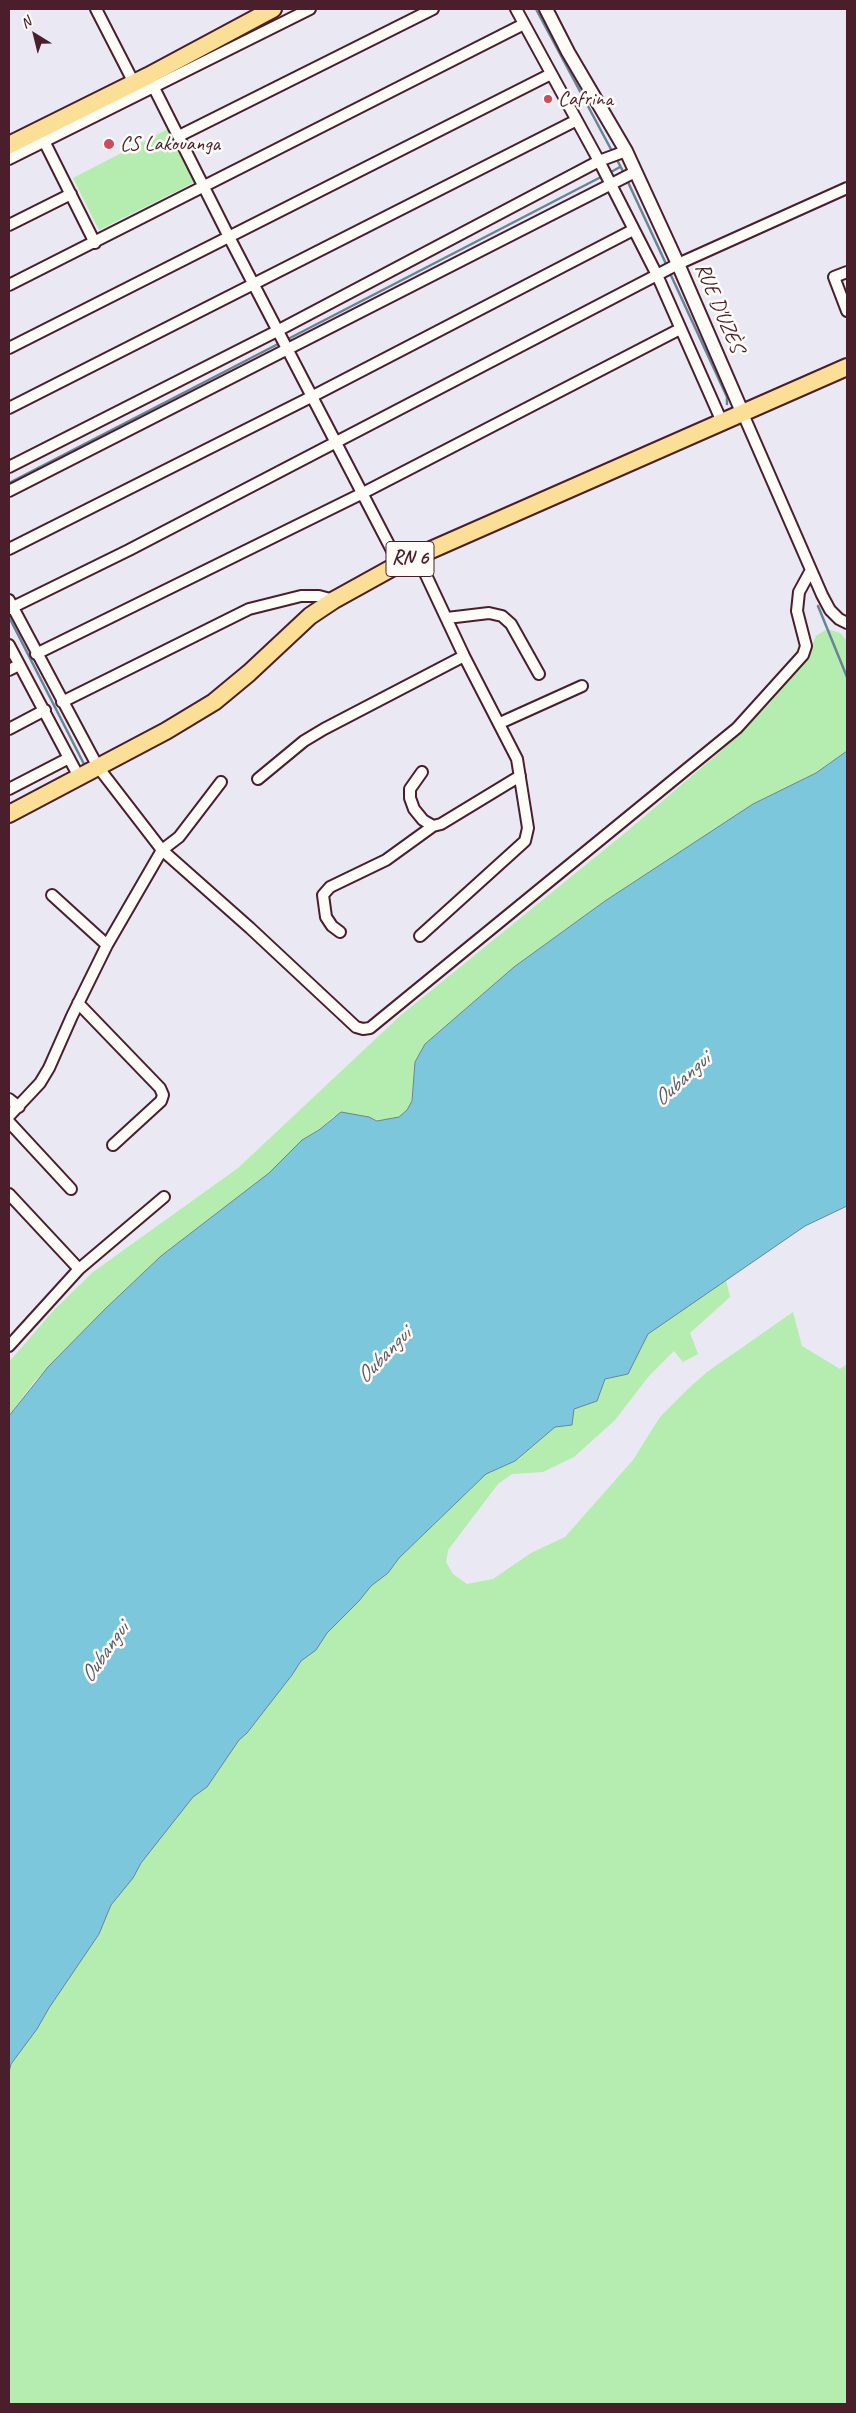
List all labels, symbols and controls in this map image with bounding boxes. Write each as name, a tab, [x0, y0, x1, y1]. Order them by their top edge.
north arrow	[10, 10, 60, 60]
text: N	[17, 13, 34, 32]
place label: Cafrina	[558, 86, 613, 112]
marker: Cafrina	[542, 93, 554, 105]
place label: CS Lakouanga	[120, 131, 220, 157]
marker: CS Lakouanga	[102, 137, 116, 151]
street label: RUE D'UZÈS	[689, 259, 749, 357]
road number: RN 6	[386, 542, 434, 576]
water label: Oubangui	[648, 1048, 716, 1112]
water label: Oubangui	[351, 1323, 417, 1389]
water label: Oubangui	[75, 1618, 135, 1688]

